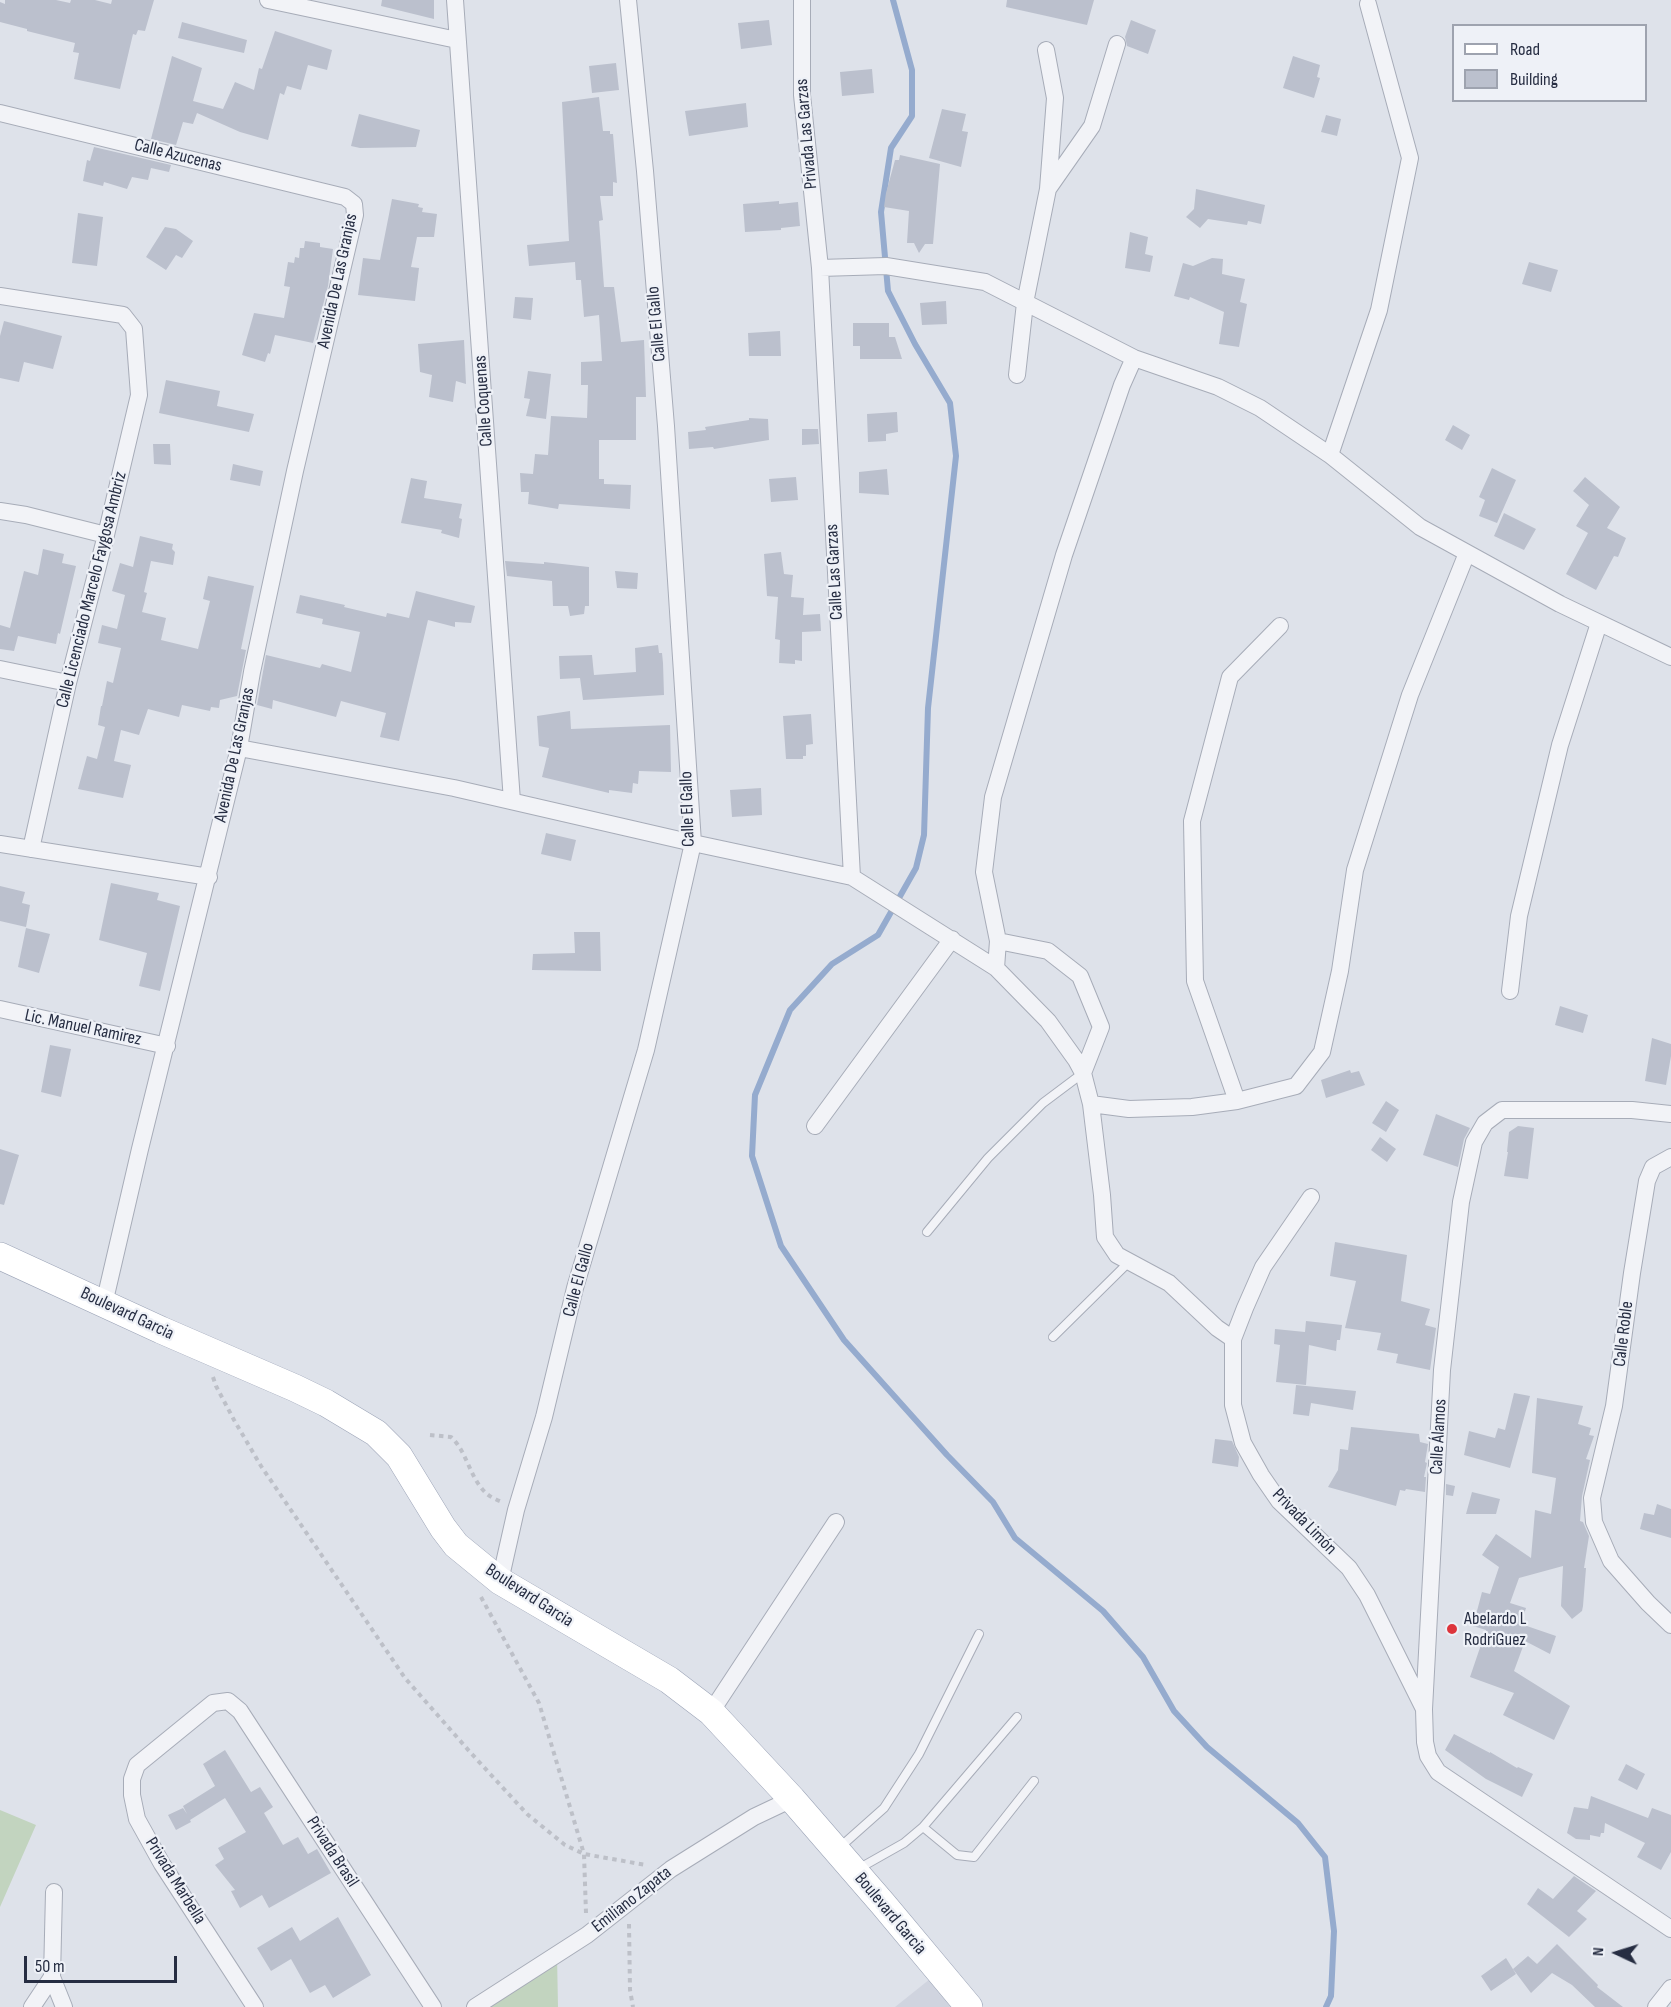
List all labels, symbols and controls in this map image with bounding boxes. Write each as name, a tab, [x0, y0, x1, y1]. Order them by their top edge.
legend	[1452, 24, 1647, 102]
text: Road	[1510, 39, 1540, 60]
text: Building	[1510, 69, 1558, 90]
street label: Privada Las Garzas	[791, 78, 823, 190]
street label: Calle Azucenas	[132, 135, 224, 177]
street label: Avenida De Las Granjas	[313, 212, 363, 350]
street label: Calle El Gallo	[643, 285, 671, 363]
street label: Calle Coquenas	[470, 355, 498, 447]
street label: Calle Licenciado Marcelo Faygosa Ambriz	[52, 470, 132, 710]
street label: Calle Las Garzas	[822, 524, 848, 620]
street label: Avenida De Las Granjas	[210, 686, 260, 824]
street label: Calle El Gallo	[676, 771, 700, 847]
street label: Lic. Manuel Ramirez	[23, 1005, 143, 1051]
street label: Calle El Gallo	[559, 1241, 599, 1319]
street label: Boulevard Garcia	[77, 1283, 177, 1345]
street label: Calle Roble	[1609, 1300, 1639, 1368]
street label: Calle Álamos	[1426, 1399, 1452, 1475]
street label: Privada Limón	[1267, 1484, 1341, 1560]
street label: Boulevard Garcia	[481, 1560, 577, 1632]
place label: Abelardo L RodriGuez	[1464, 1608, 1526, 1650]
marker: Abelardo L RodriGuez	[1445, 1622, 1459, 1636]
street label: Privada Brasil	[301, 1813, 363, 1891]
street label: Privada Marbella	[140, 1834, 210, 1928]
street label: Emiliano Zapata	[588, 1862, 676, 1938]
street label: Boulevard Garcia	[849, 1869, 931, 1959]
north arrow	[1587, 1923, 1647, 1983]
scale bar	[27, 1944, 180, 1982]
text: N	[1589, 1947, 1608, 1957]
text: 50 m	[35, 1956, 65, 1977]

